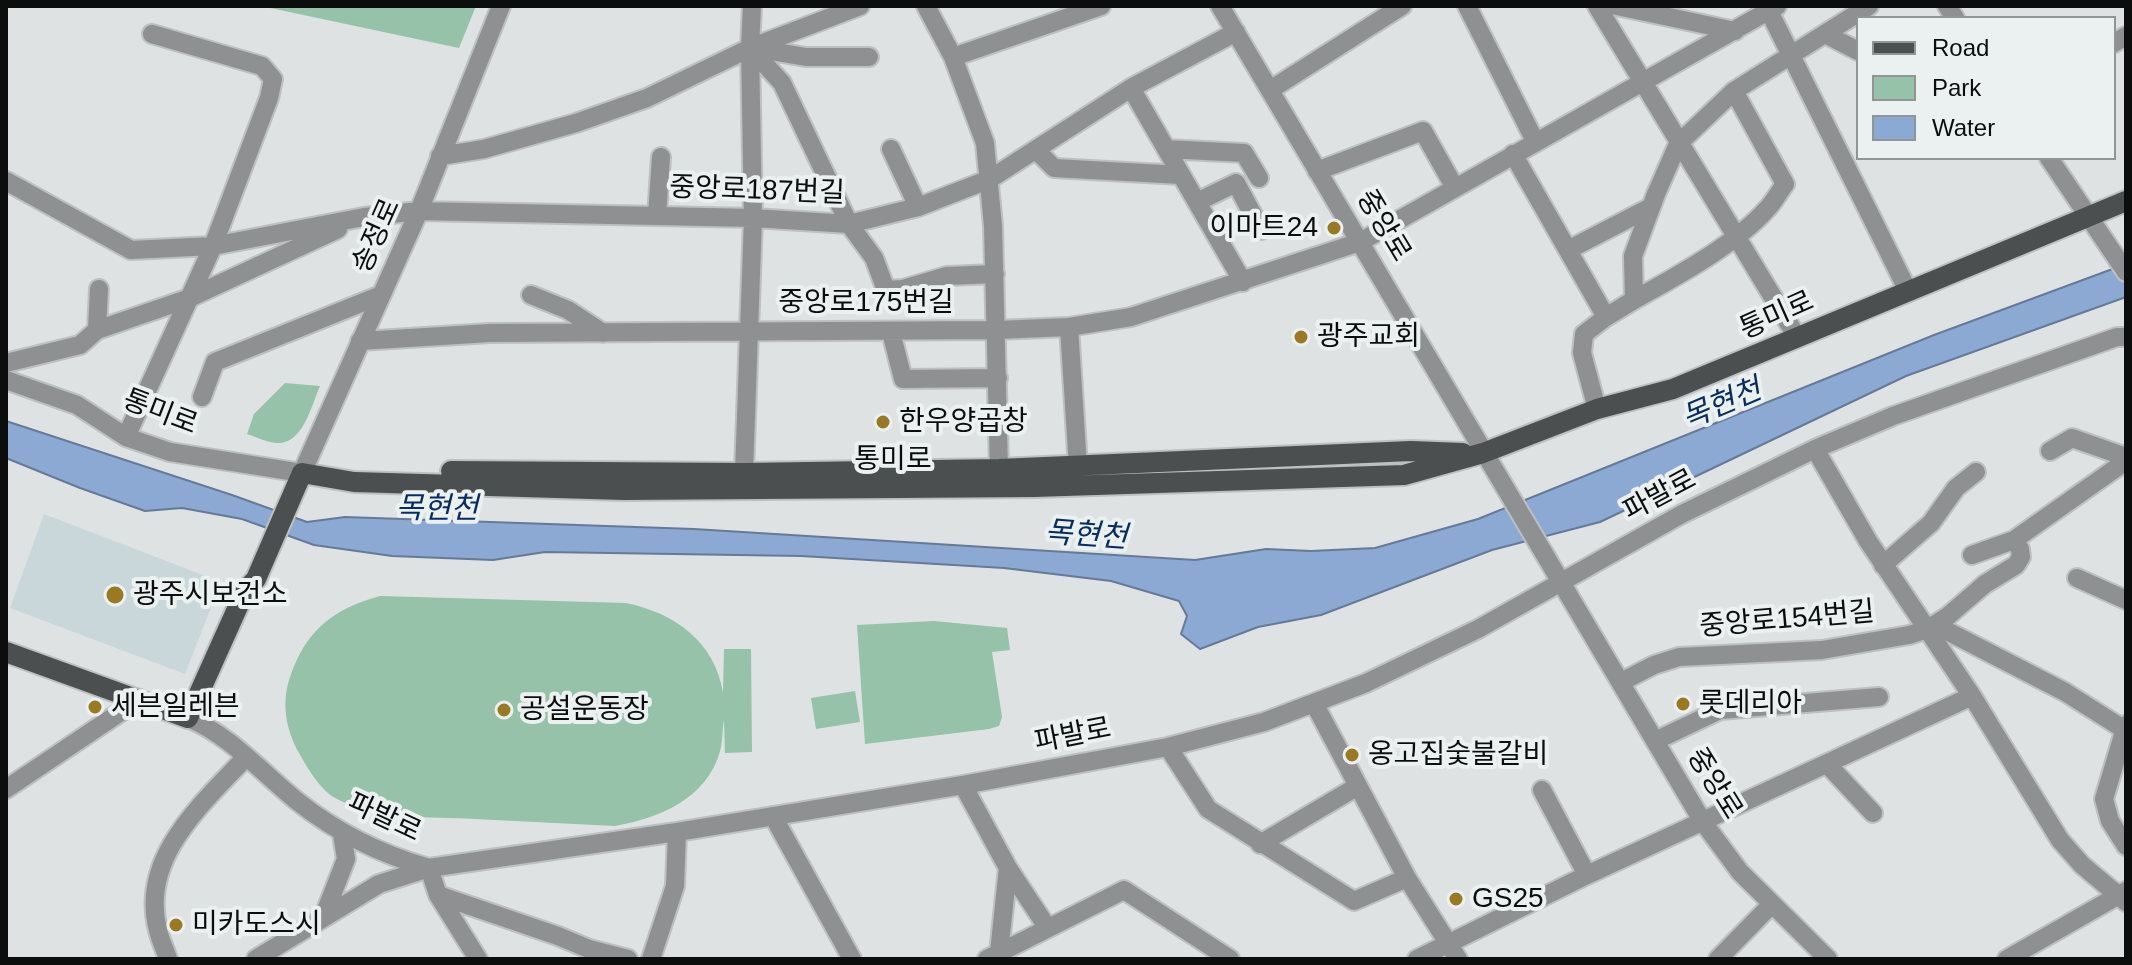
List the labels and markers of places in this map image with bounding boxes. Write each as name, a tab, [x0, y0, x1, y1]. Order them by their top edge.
place label: 이마트24	[1210, 211, 1318, 245]
marker: 이마트24	[1325, 219, 1343, 237]
place label: 광주교회	[1317, 320, 1420, 354]
marker: 광주교회	[1292, 328, 1310, 346]
place label: 한우양곱창	[899, 405, 1028, 439]
marker: 한우양곱창	[874, 413, 892, 431]
place label: 광주시보건소	[133, 578, 288, 612]
marker: 광주시보건소	[104, 584, 126, 606]
place label: 롯데리아	[1699, 687, 1802, 721]
place label: 세븐일레븐	[111, 690, 240, 724]
place label: 공설운동장	[520, 693, 649, 727]
marker: 롯데리아	[1674, 695, 1692, 713]
marker: 세븐일레븐	[86, 698, 104, 716]
marker: 공설운동장	[495, 701, 513, 719]
place label: 옹고집숯불갈비	[1368, 738, 1548, 772]
marker: 옹고집숯불갈비	[1343, 746, 1361, 764]
place label: GS25	[1472, 882, 1544, 916]
marker: GS25	[1447, 890, 1465, 908]
place label: 미카도스시	[192, 908, 321, 942]
marker: 미카도스시	[167, 916, 185, 934]

